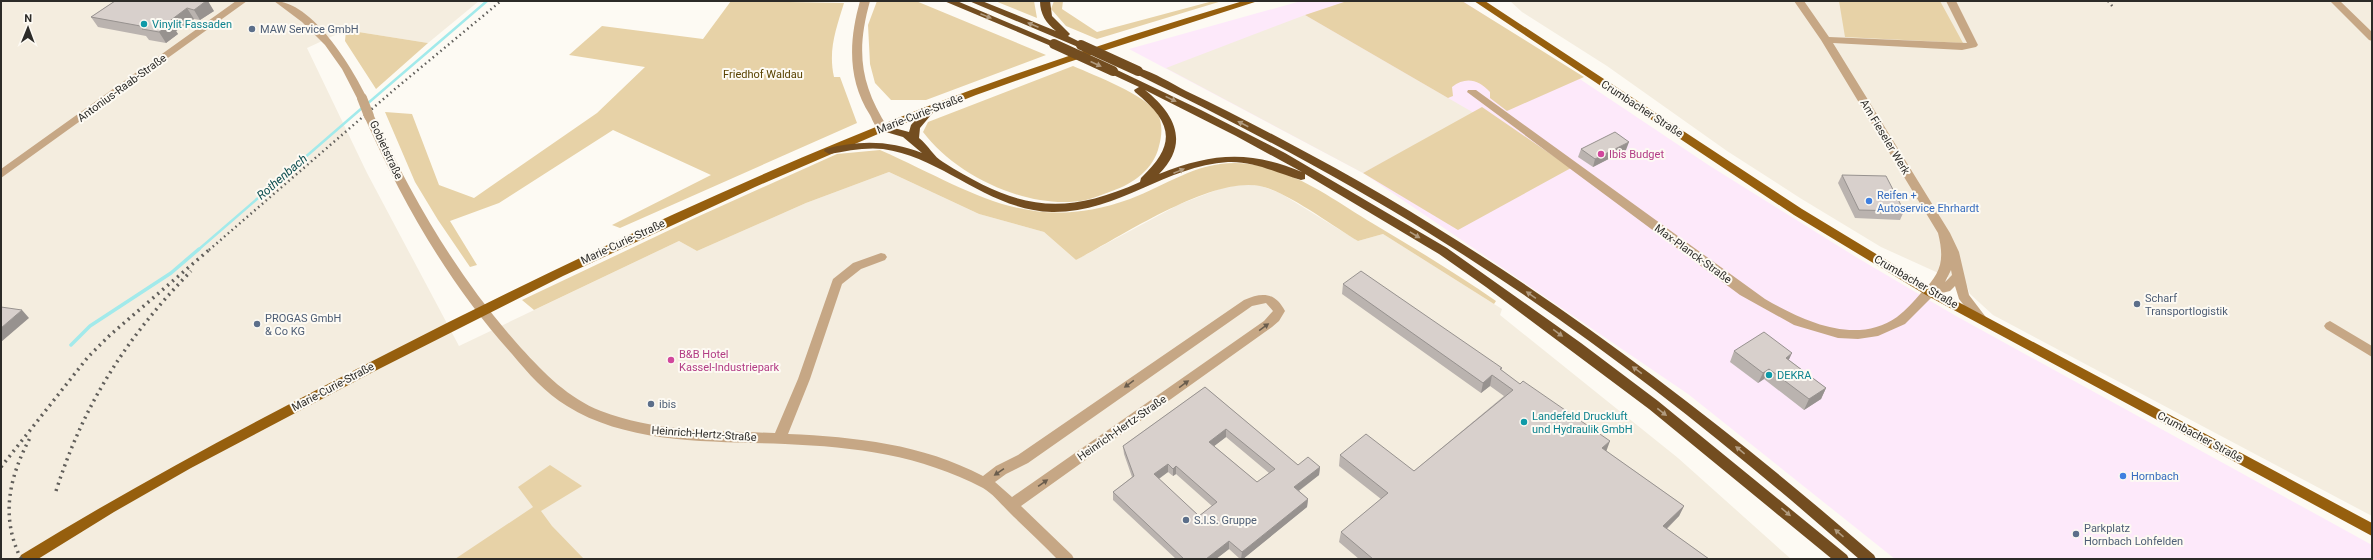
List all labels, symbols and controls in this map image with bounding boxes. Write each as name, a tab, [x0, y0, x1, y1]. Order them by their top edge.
north arrow	[8, 8, 48, 48]
text: N	[24, 12, 32, 25]
one-way arrow	[980, 13, 992, 19]
place label: Vinylit Fassaden	[152, 18, 232, 31]
marker: Vinylit Fassaden	[139, 19, 149, 29]
one-way arrow	[1026, 21, 1038, 27]
place label: MAW Service GmbH	[260, 23, 359, 36]
marker: MAW Service GmbH	[247, 24, 257, 34]
street label: Antonius-Raab-Straße	[75, 51, 169, 125]
one-way arrow	[1091, 61, 1103, 67]
park label: Friedhof Waldau	[723, 68, 803, 81]
street label: Crumbacher Straße	[1599, 78, 1685, 140]
street label: Marie-Curie-Straße	[875, 92, 965, 136]
one-way arrow	[1165, 96, 1177, 102]
street label: Am Fieseler Werk	[1857, 97, 1913, 177]
street label: Gobietstraße	[367, 119, 405, 182]
one-way arrow	[1238, 121, 1249, 127]
place label: Ibis Budget	[1609, 148, 1664, 161]
marker: Ibis Budget	[1596, 149, 1606, 159]
water label: Rothenbach	[254, 151, 310, 203]
one-way arrow	[1173, 168, 1184, 174]
place label: Reifen + Autoservice Ehrhardt	[1877, 189, 1980, 215]
marker: Reifen + Autoservice Ehrhardt	[1864, 196, 1874, 206]
street label: Marie-Curie-Straße	[579, 217, 667, 267]
street label: Max-Planck-Straße	[1652, 222, 1734, 286]
one-way arrow	[1409, 231, 1421, 238]
street label: Crumbacher Straße	[1872, 253, 1960, 311]
one-way arrow	[1526, 291, 1537, 299]
place label: Scharf Transportlogistik	[2145, 292, 2228, 318]
marker: Scharf Transportlogistik	[2132, 299, 2142, 309]
place label: PROGAS GmbH & Co KG	[265, 312, 341, 338]
marker: PROGAS GmbH & Co KG	[252, 319, 262, 329]
one-way arrow	[1258, 322, 1269, 331]
one-way arrow	[1553, 329, 1564, 337]
place label: B&B Hotel Kassel-Industriepark	[679, 348, 780, 374]
marker: B&B Hotel Kassel-Industriepark	[666, 355, 676, 365]
street label: Marie-Curie-Straße	[290, 360, 377, 414]
one-way arrow	[1632, 366, 1642, 374]
place label: DEKRA	[1777, 369, 1812, 382]
marker: DEKRA	[1764, 370, 1774, 380]
one-way arrow	[1124, 380, 1135, 388]
one-way arrow	[1179, 380, 1189, 388]
street label: Heinrich-Hertz-Straße	[1075, 392, 1169, 464]
place label: ibis	[659, 398, 677, 411]
marker: ibis	[646, 399, 656, 409]
one-way arrow	[1656, 408, 1667, 416]
street label: Crumbacher Straße	[2155, 409, 2245, 465]
place label: Landefeld Druckluft und Hydraulik GmbH	[1532, 410, 1633, 436]
marker: Landefeld Druckluft und Hydraulik GmbH	[1519, 417, 1529, 427]
street label: Heinrich-Hertz-Straße	[651, 424, 757, 444]
one-way arrow	[1734, 445, 1745, 454]
one-way arrow	[993, 468, 1004, 476]
place label: Hornbach	[2131, 470, 2179, 483]
marker: Hornbach	[2118, 471, 2128, 481]
one-way arrow	[1038, 479, 1049, 487]
one-way arrow	[1782, 507, 1791, 516]
place label: S.I.S. Gruppe	[1194, 514, 1257, 527]
marker: S.I.S. Gruppe	[1181, 515, 1191, 525]
place label: Parkplatz Hornbach Lohfelden	[2084, 522, 2183, 548]
one-way arrow	[1834, 529, 1845, 538]
marker: Parkplatz Hornbach Lohfelden	[2071, 529, 2081, 539]

